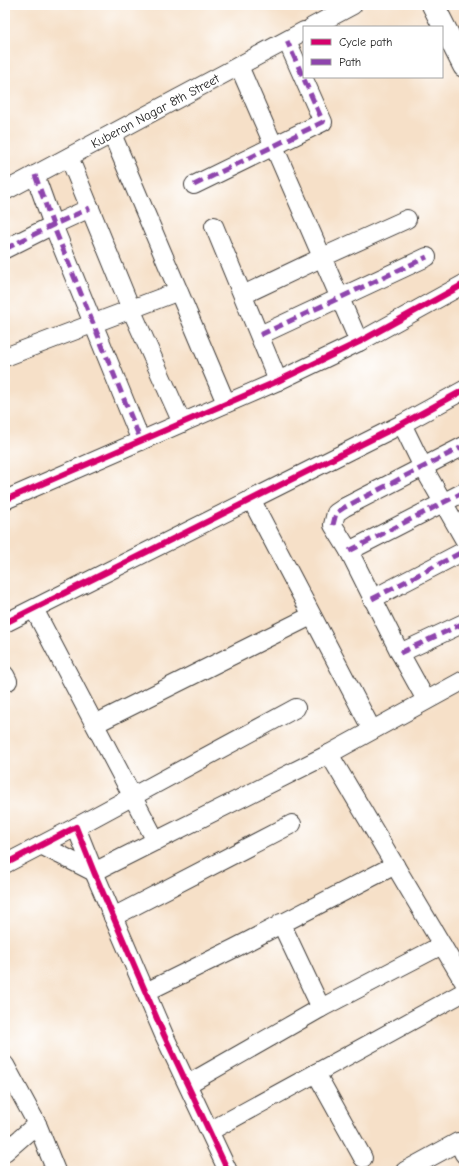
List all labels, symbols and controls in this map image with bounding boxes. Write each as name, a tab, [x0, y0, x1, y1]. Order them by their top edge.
legend	[303, 26, 443, 78]
text: Cycle path	[339, 35, 392, 49]
text: Path	[339, 55, 361, 69]
street label: Kuberan Nagar 8th Street	[88, 70, 223, 151]

